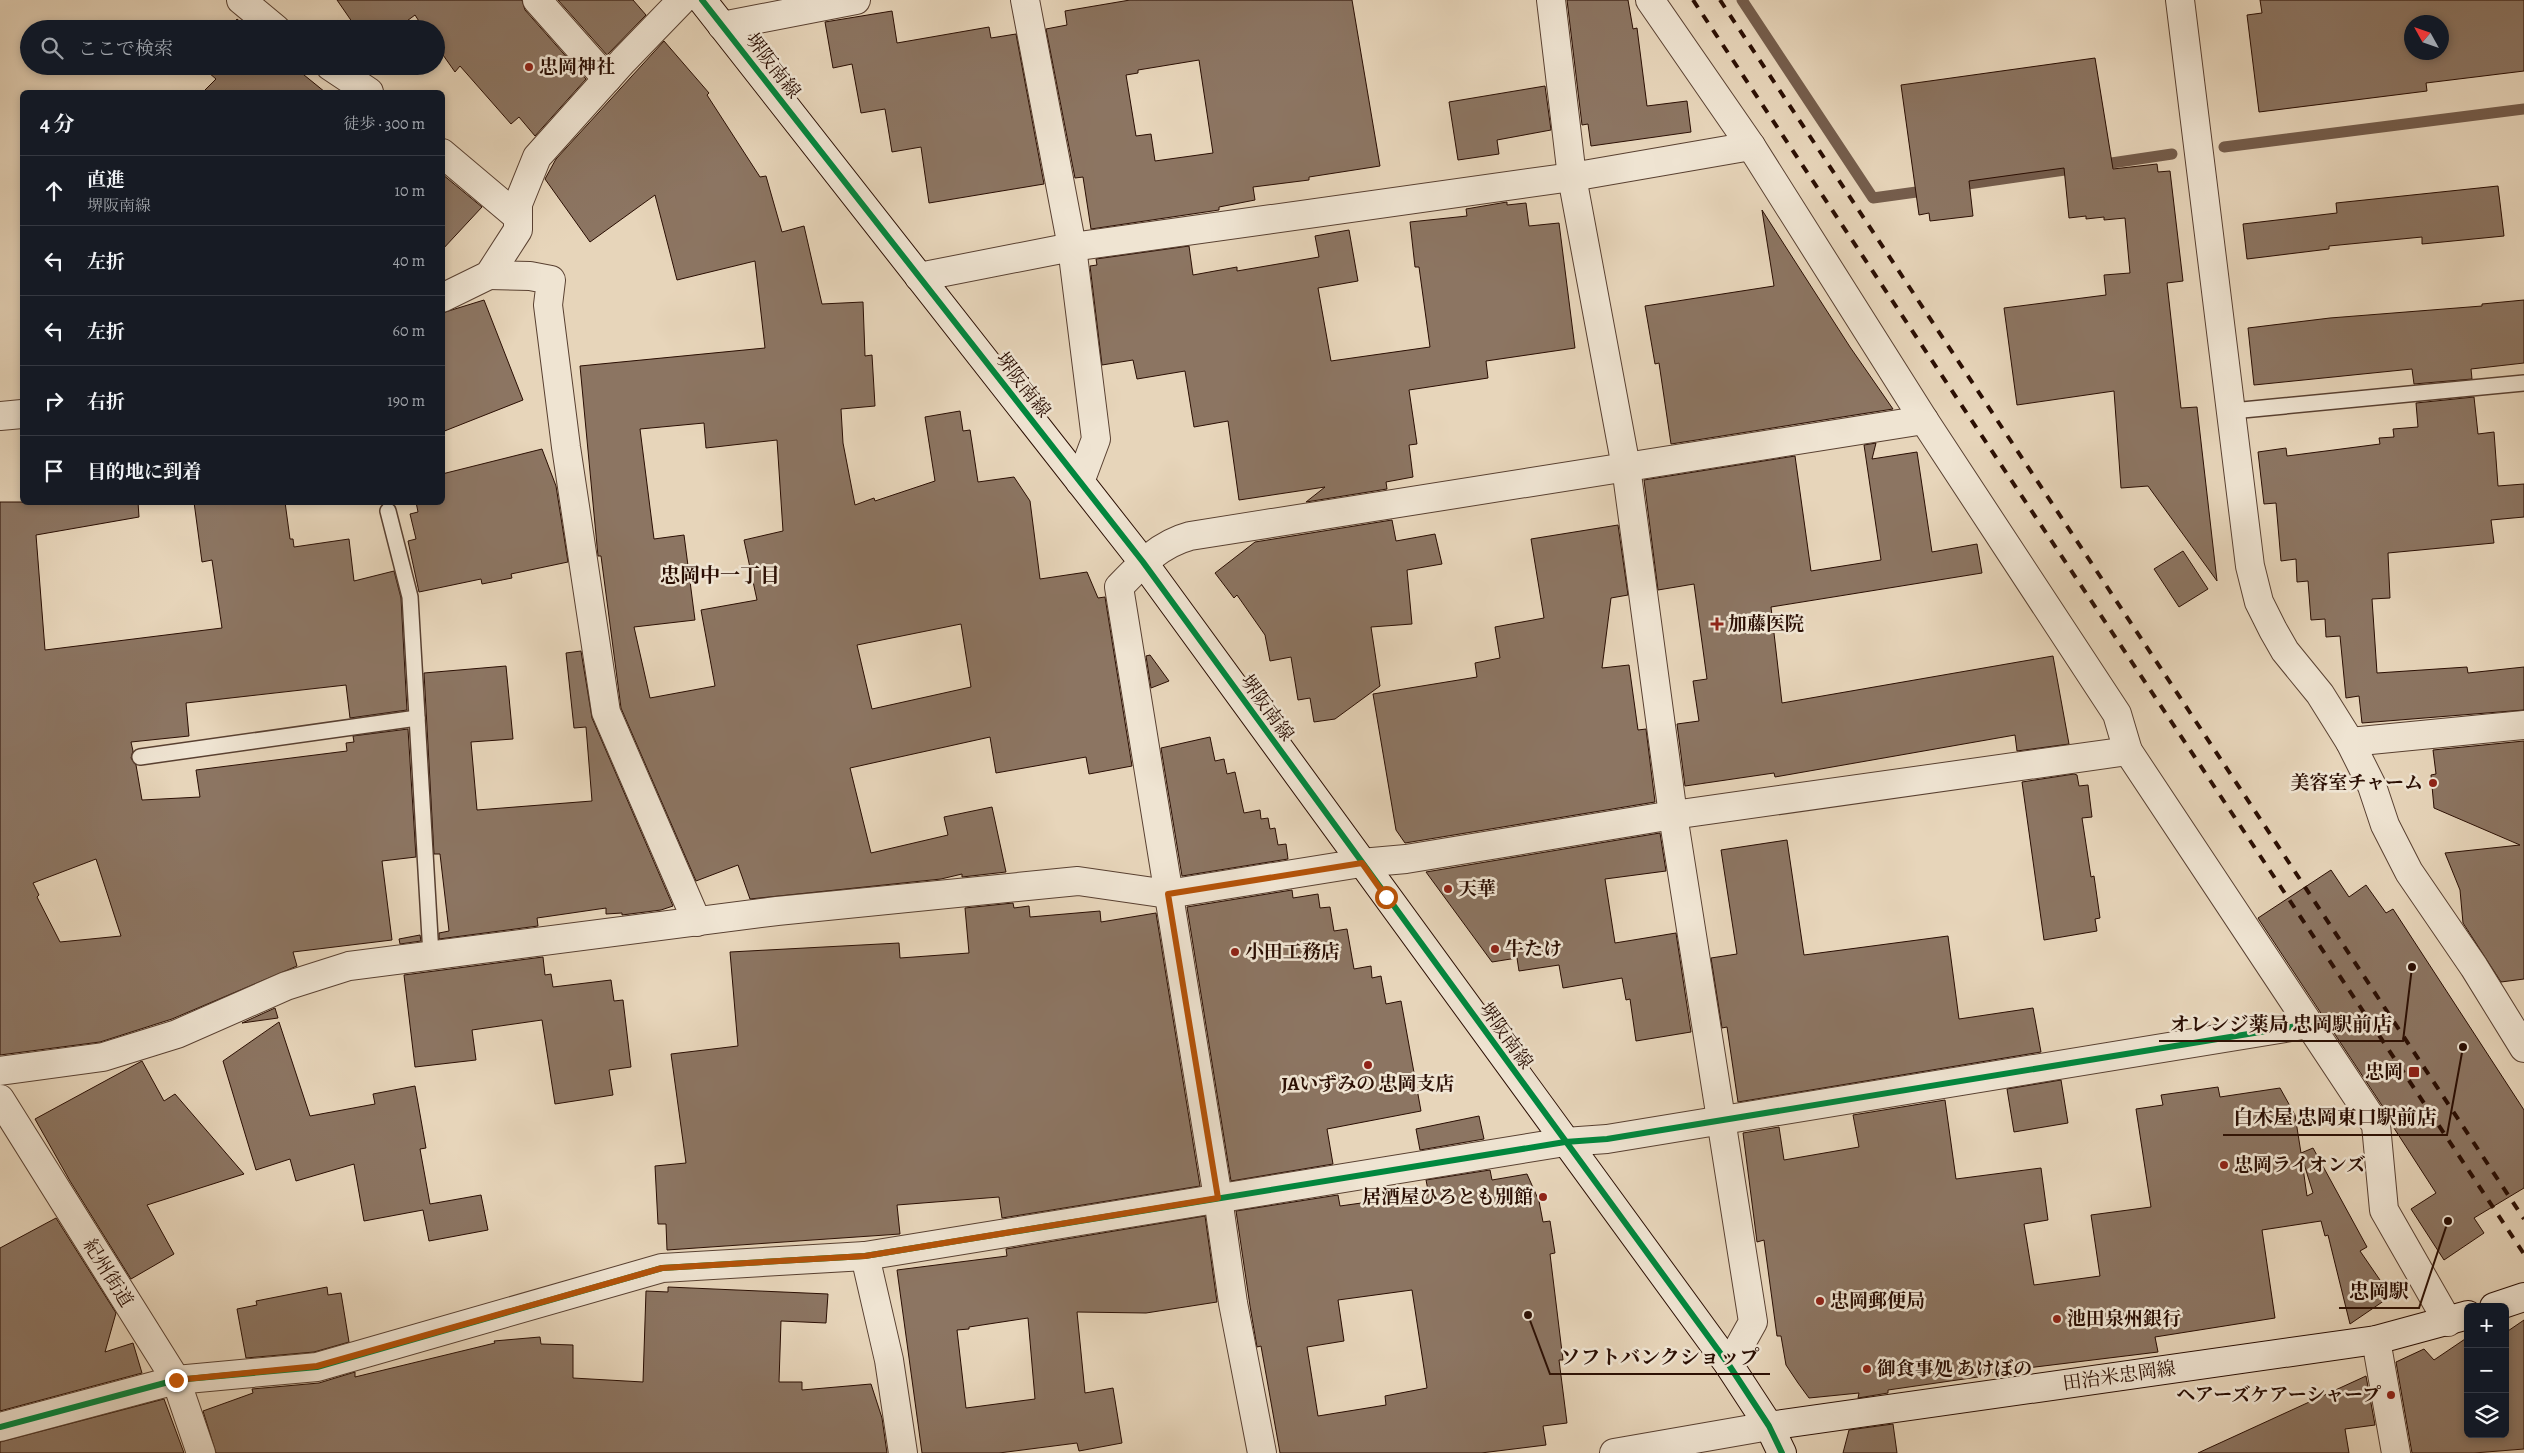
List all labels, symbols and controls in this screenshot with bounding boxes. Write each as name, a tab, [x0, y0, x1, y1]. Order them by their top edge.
north arrow	[2404, 15, 2449, 60]
search box	[20, 20, 445, 75]
street label: 堺阪南線	[739, 28, 807, 104]
icon: search	[38, 34, 66, 62]
text: ここで検索	[78, 36, 173, 62]
place label: 忠岡神社	[539, 54, 615, 80]
marker: 忠岡神社	[523, 61, 535, 73]
text: 4 分	[40, 110, 75, 138]
text: 徒歩 · 300 m	[343, 113, 425, 135]
text: 直進	[87, 167, 125, 193]
icon: ahead	[40, 177, 68, 205]
text: 10 m	[395, 180, 425, 202]
text: 堺阪南線	[87, 195, 151, 217]
icon: left	[40, 247, 68, 275]
text: 左折	[87, 249, 125, 275]
text: 40 m	[393, 250, 425, 272]
icon: left	[40, 317, 68, 345]
text: 左折	[87, 319, 125, 345]
text: 60 m	[393, 320, 425, 342]
street label: 堺阪南線	[989, 347, 1057, 423]
icon: right	[40, 387, 68, 415]
text: 右折	[87, 389, 125, 415]
text: 190 m	[387, 390, 425, 412]
icon: arrive	[40, 457, 68, 485]
text: 目的地に到着	[87, 459, 201, 485]
district label: 忠岡中一丁目	[660, 562, 780, 589]
place label: 加藤医院	[1728, 611, 1804, 637]
marker: 加藤医院	[1710, 617, 1724, 631]
street label: 堺阪南線	[1234, 670, 1300, 746]
place label: 美容室チャーム	[2291, 770, 2423, 796]
marker: 美容室チャーム	[2427, 777, 2439, 789]
place label: 天華	[1458, 876, 1496, 902]
marker: 天華	[1442, 883, 1454, 895]
route start	[1375, 886, 1398, 909]
place label: 牛たけ	[1505, 936, 1562, 962]
place label: 小田工務店	[1245, 939, 1340, 965]
marker: 牛たけ	[1489, 943, 1501, 955]
marker: 小田工務店	[1229, 946, 1241, 958]
street label: 堺阪南線	[1473, 998, 1539, 1074]
callout: オレンジ薬局 忠岡駅前店	[2159, 1006, 2403, 1041]
text: オレンジ薬局 忠岡駅前店	[2170, 1011, 2392, 1038]
marker: JAいずみの 忠岡支店	[1362, 1059, 1374, 1071]
place label: 忠岡	[2365, 1059, 2403, 1085]
marker: 忠岡	[2407, 1065, 2421, 1079]
place label: JAいずみの 忠岡支店	[1281, 1071, 1455, 1097]
callout: 白木屋 忠岡東口駅前店	[2223, 1100, 2447, 1135]
text: 白木屋 忠岡東口駅前店	[2233, 1104, 2437, 1131]
place label: 忠岡ライオンズ	[2234, 1152, 2365, 1178]
marker: 忠岡ライオンズ	[2218, 1159, 2230, 1171]
place label: 居酒屋ひろとも別館	[1362, 1184, 1533, 1210]
marker: 居酒屋ひろとも別館	[1537, 1191, 1549, 1203]
street label: 紀州街道	[77, 1234, 139, 1312]
callout: 忠岡駅	[2339, 1273, 2419, 1308]
text: 忠岡駅	[2349, 1278, 2409, 1305]
place label: 忠岡郵便局	[1830, 1288, 1925, 1314]
marker: 忠岡郵便局	[1814, 1295, 1826, 1307]
map controls	[2464, 1303, 2509, 1438]
button: +	[2464, 1303, 2509, 1348]
place label: 池田泉州銀行	[2067, 1306, 2181, 1332]
marker: 池田泉州銀行	[2051, 1313, 2063, 1325]
callout: ソフトバンクショップ	[1550, 1339, 1770, 1374]
text: ソフトバンクショップ	[1561, 1344, 1759, 1371]
button: −	[2464, 1348, 2509, 1393]
street label: 田治米忠岡線	[2061, 1355, 2177, 1397]
place label: 御食事処 あけぼの	[1877, 1356, 2032, 1382]
marker: 御食事処 あけぼの	[1861, 1363, 1873, 1375]
route end	[165, 1369, 188, 1392]
place label: ヘアーズケアーシャープ	[2176, 1382, 2381, 1408]
marker: ヘアーズケアーシャープ	[2385, 1389, 2397, 1401]
button: layers	[2464, 1393, 2509, 1438]

